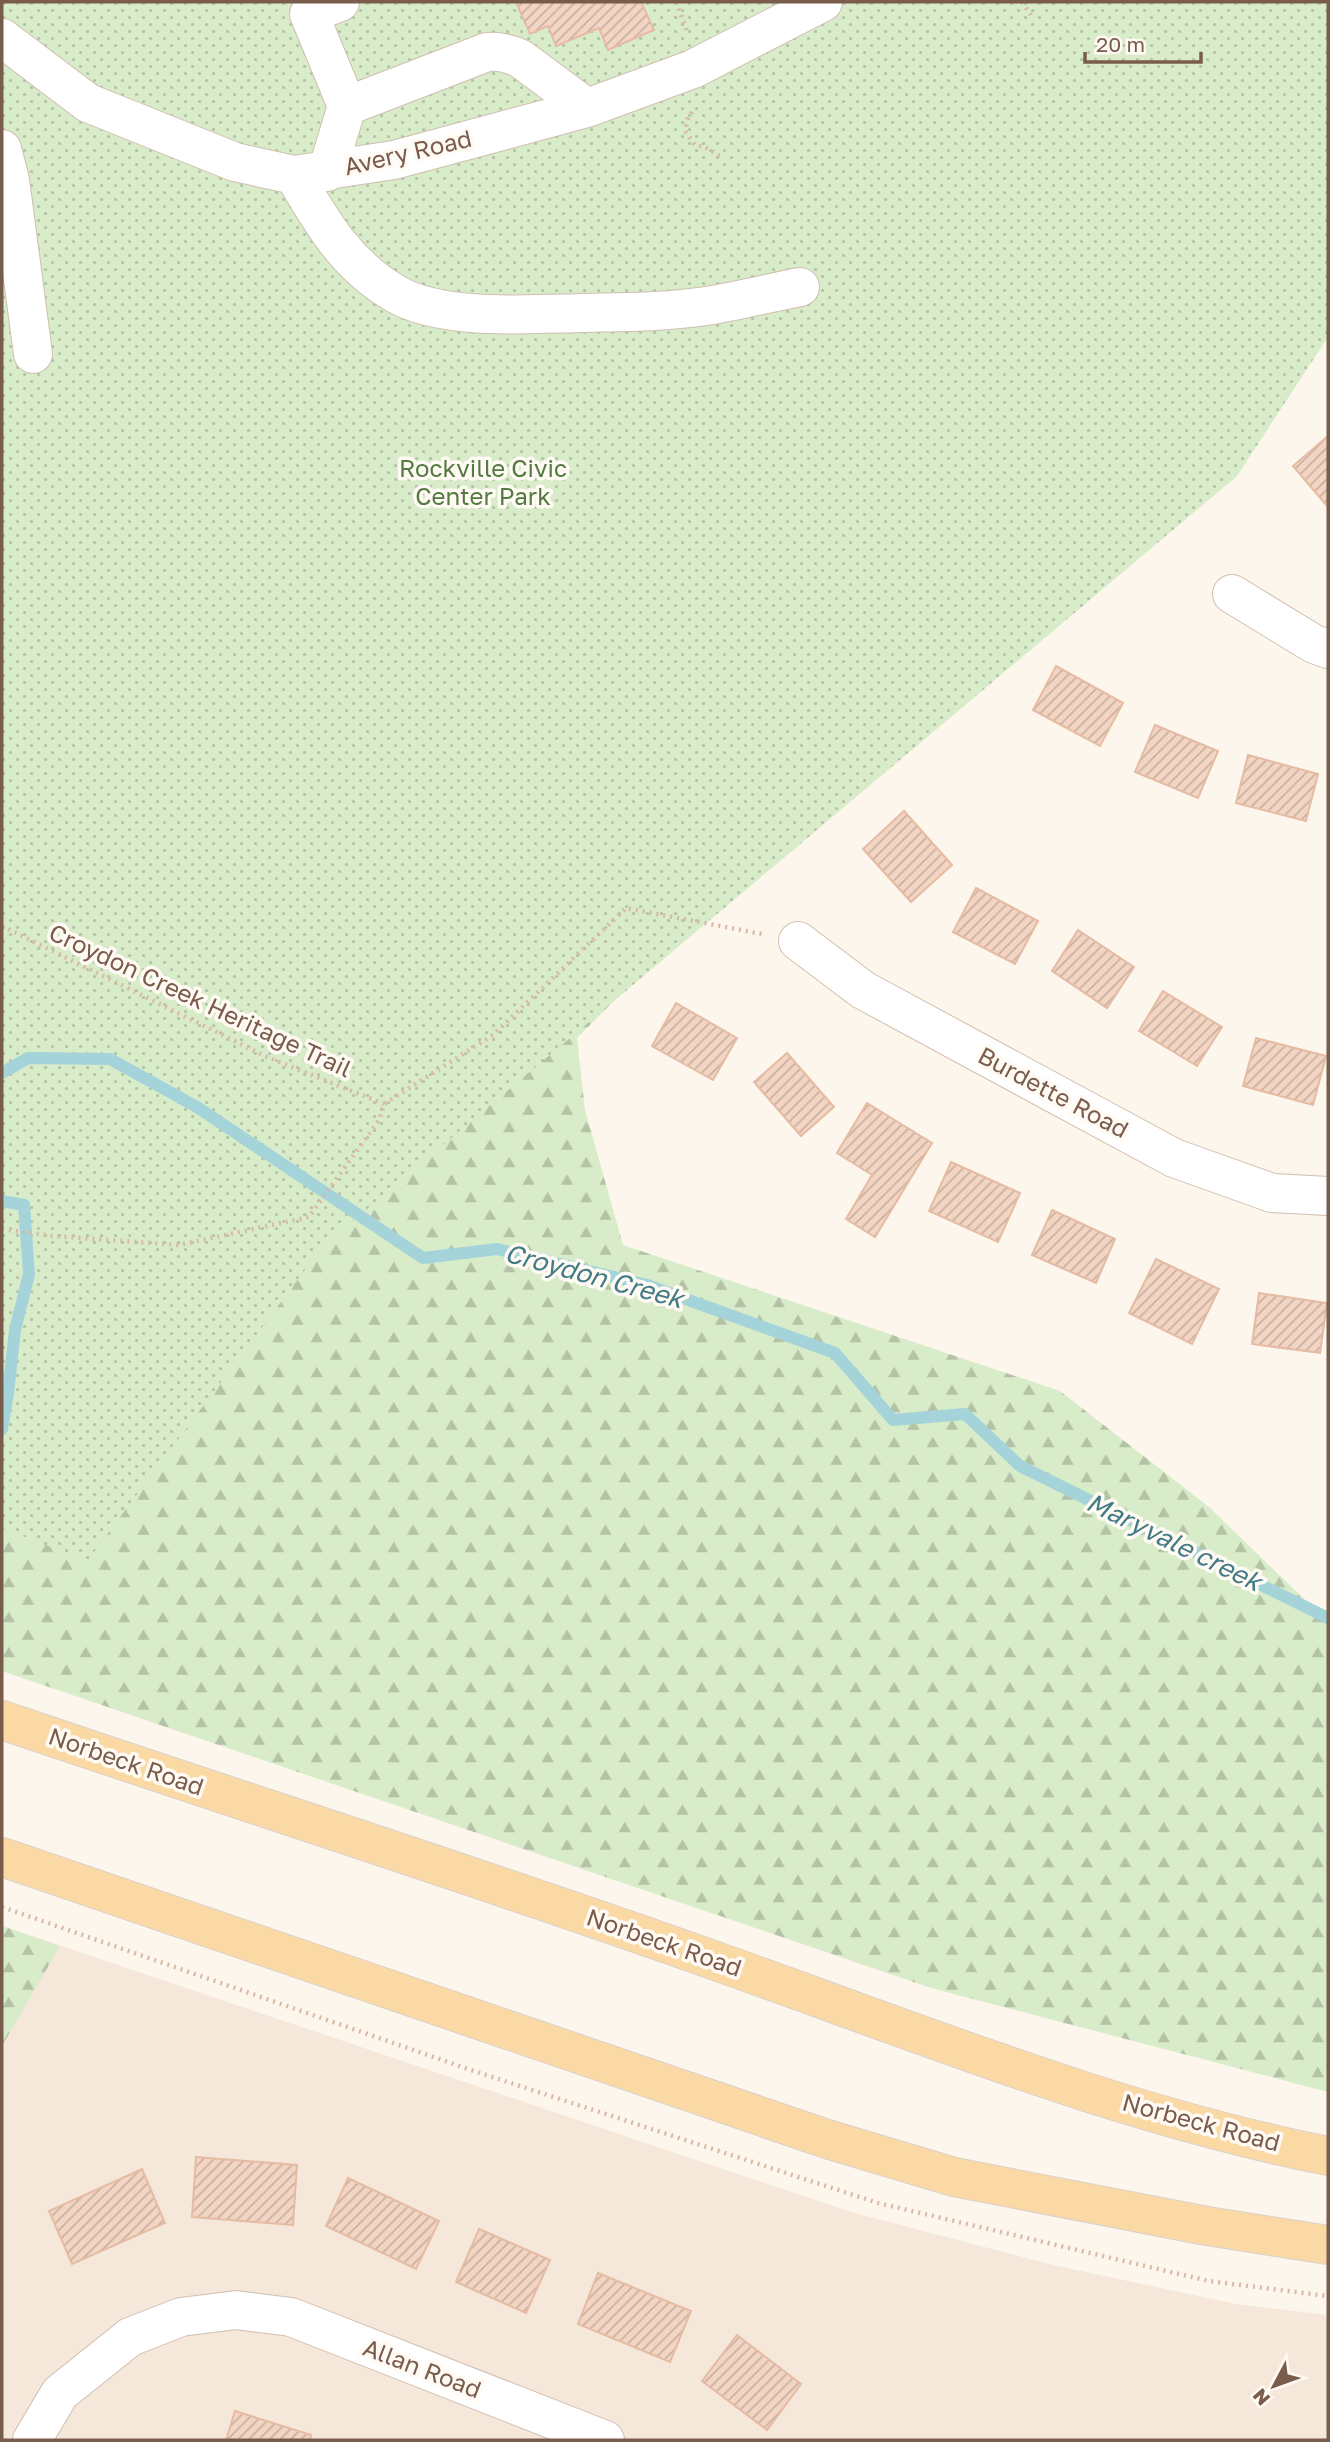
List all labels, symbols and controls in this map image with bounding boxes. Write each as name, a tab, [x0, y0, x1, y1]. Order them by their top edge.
scale bar	[1085, 21, 1200, 65]
text: 20 m	[1096, 31, 1145, 57]
street label: Avery Road	[341, 123, 474, 180]
park label: Rockville Civic Center Park	[399, 453, 567, 510]
street label: Croydon Creek Heritage Trail	[45, 917, 356, 1083]
street label: Burdette Road	[974, 1040, 1134, 1143]
water label: Croydon Creek	[502, 1237, 689, 1315]
water label: Maryvale creek	[1082, 1486, 1269, 1598]
street label: Norbeck Road	[45, 1720, 208, 1801]
street label: Norbeck Road	[583, 1901, 746, 1982]
street label: Norbeck Road	[1119, 2087, 1283, 2157]
street label: Allan Road	[359, 2332, 486, 2403]
north arrow	[1239, 2351, 1309, 2421]
text: N	[1247, 2384, 1274, 2410]

